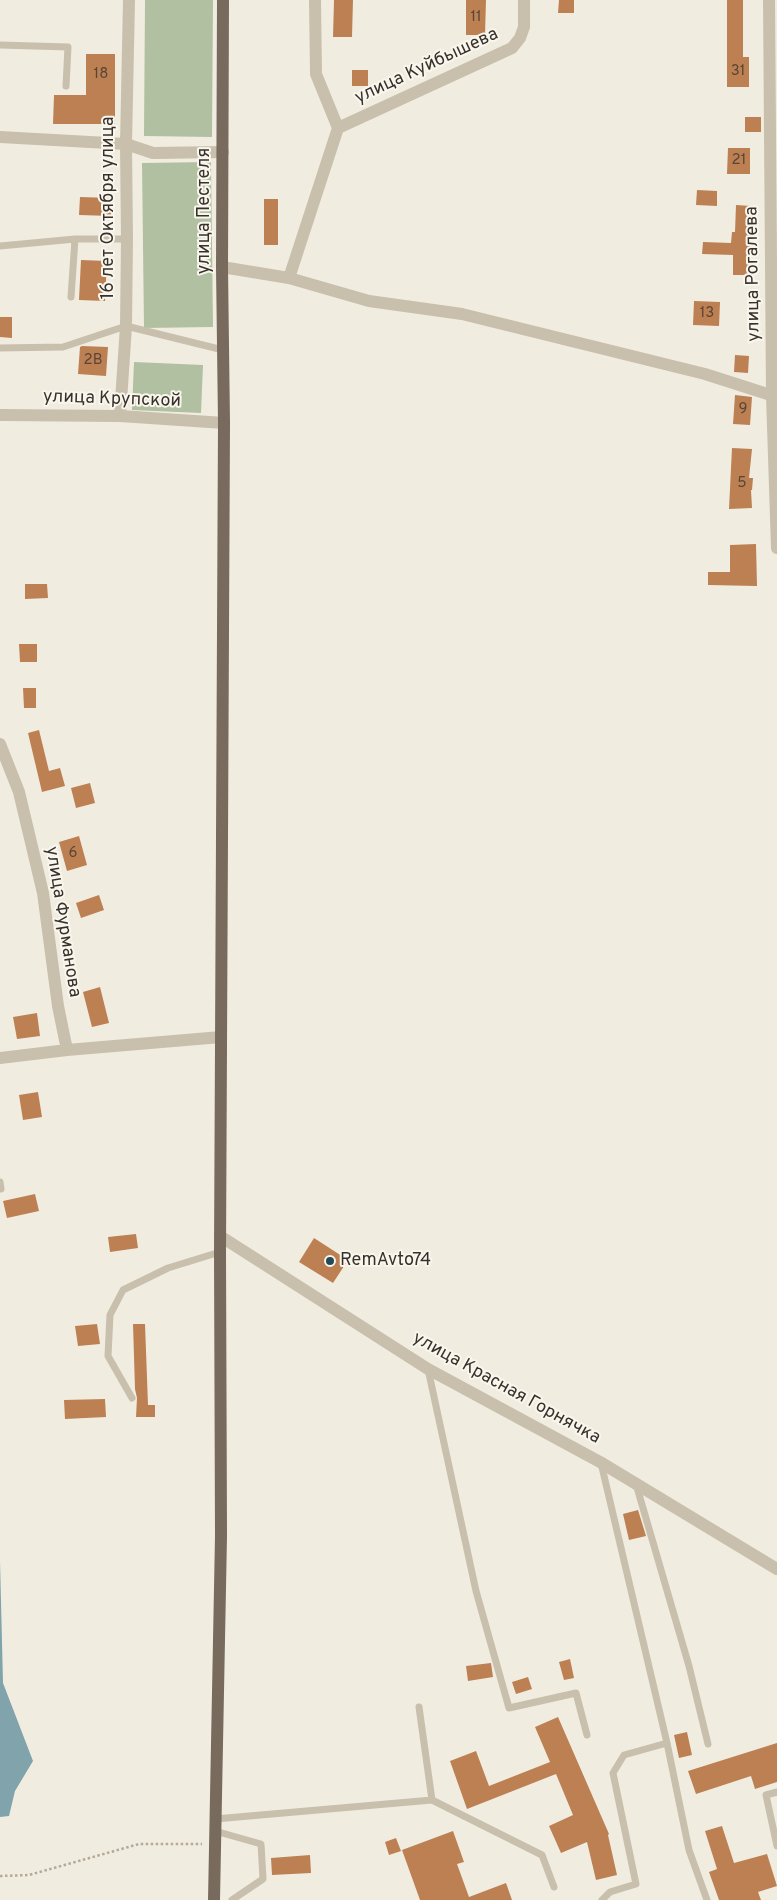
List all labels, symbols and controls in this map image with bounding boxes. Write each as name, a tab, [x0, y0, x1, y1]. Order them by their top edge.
house number: 11	[470, 9, 482, 27]
street label: улица Куйбышева	[352, 24, 502, 110]
house number: 31	[731, 63, 745, 81]
house number: 18	[94, 66, 108, 84]
street label: 16 лет Октября улица	[98, 116, 120, 300]
street label: улица Пестеля	[194, 148, 216, 274]
house number: 21	[732, 152, 746, 170]
street label: улица Рогалева	[742, 206, 766, 342]
house number: 13	[700, 305, 714, 323]
house number: 2В	[83, 352, 103, 370]
street label: улица Крупской	[43, 387, 181, 413]
house number: 9	[739, 401, 747, 419]
house number: 5	[737, 475, 747, 493]
street label: улица Фурманова	[39, 845, 85, 999]
house number: 6	[69, 845, 77, 863]
place label: RemAvto74	[340, 1250, 431, 1272]
marker: RemAvto74	[324, 1255, 336, 1267]
street label: улица Красная Горнячка	[408, 1328, 604, 1450]

